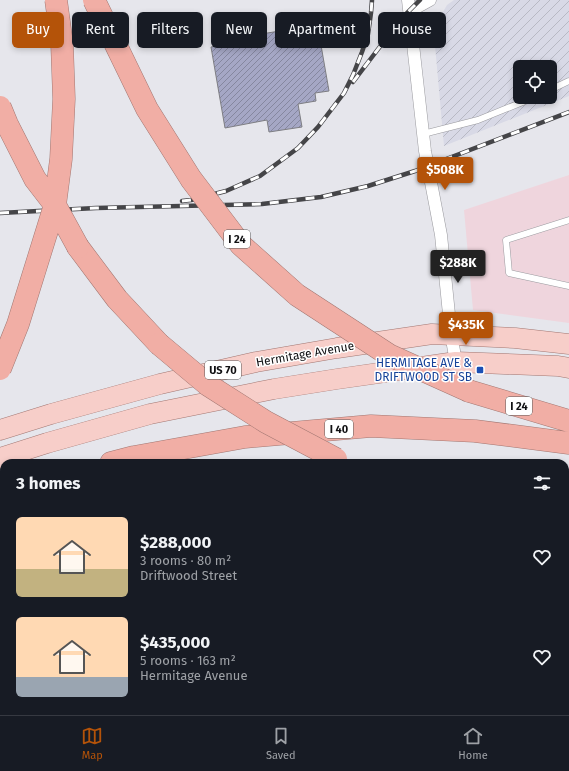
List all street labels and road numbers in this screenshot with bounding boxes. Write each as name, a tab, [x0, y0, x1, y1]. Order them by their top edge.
road number: I 24	[224, 230, 250, 248]
street label: Hermitage Avenue	[255, 338, 355, 370]
road number: US 70	[205, 361, 241, 379]
road number: I 24	[506, 397, 532, 415]
road number: I 40	[325, 420, 353, 438]

